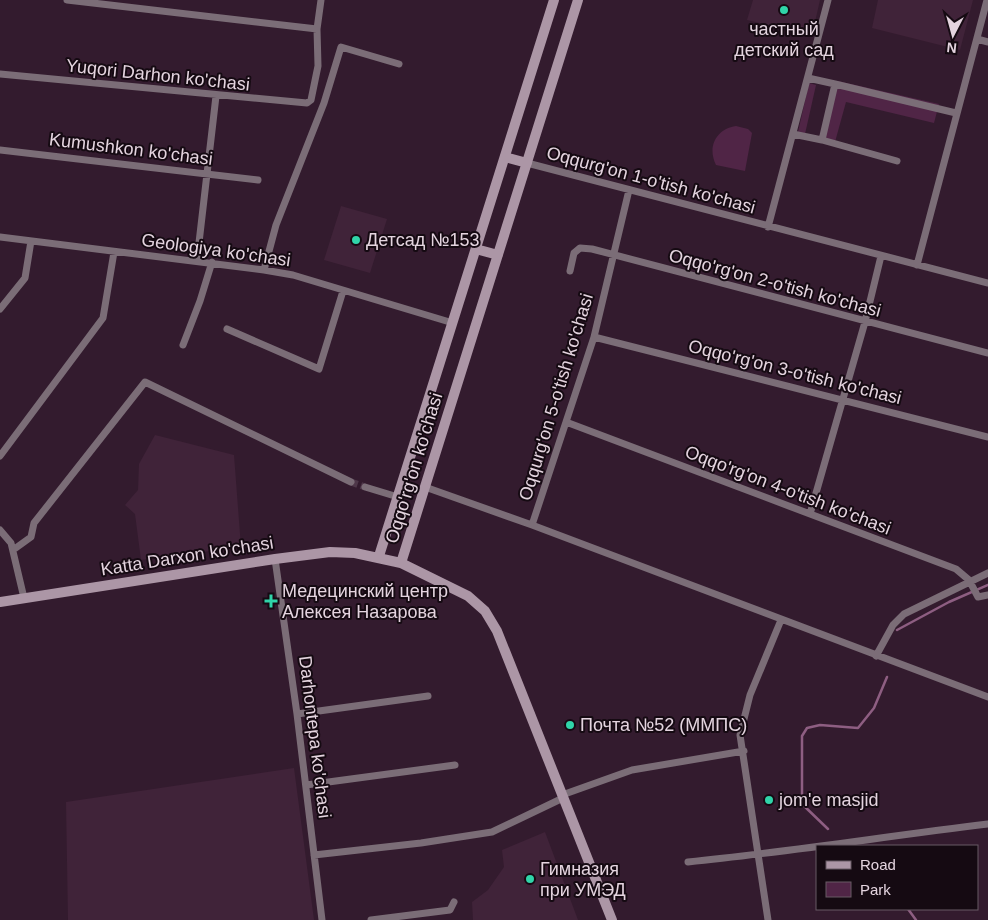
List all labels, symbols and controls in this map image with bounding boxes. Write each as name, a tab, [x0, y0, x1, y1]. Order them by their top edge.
marker: частный детский сад	[778, 4, 790, 16]
north arrow	[928, 10, 978, 60]
place label: частный детский сад	[734, 19, 834, 60]
text: N	[946, 39, 958, 56]
street label: Yuqori Darhon ko'chasi	[65, 55, 251, 95]
street label: Kumushkon ko'chasi	[48, 129, 214, 169]
street label: Oqqurg'on 1-o'tish ko'chasi	[544, 142, 758, 218]
street label: Geologiya ko'chasi	[140, 230, 292, 270]
place label: Детсад №153	[366, 230, 480, 250]
marker: Детсад №153	[350, 234, 362, 246]
street label: Oqqo'rg'on 2-o'tish ko'chasi	[667, 245, 883, 321]
street label: Oqqurg'on 5-o'tish ko'chasi	[515, 291, 597, 503]
street label: Oqqo'rg'on 3-o'tish ko'chasi	[686, 336, 904, 408]
street label: Oqqo'rg'on ko'chasi	[382, 390, 446, 546]
street label: Oqqo'rg'on 4-o'tish ko'chasi	[682, 441, 894, 539]
street label: Katta Darxon ko'chasi	[99, 532, 275, 580]
place label: Медецинский центр Алексея Назарова	[282, 581, 448, 622]
marker: Медецинский центр Алексея Назарова	[264, 594, 278, 608]
street label: Darhontepa ko'chasi	[295, 655, 335, 819]
place label: Почта №52 (ММПС)	[580, 715, 747, 735]
marker: Почта №52 (ММПС)	[564, 719, 576, 731]
place label: jom'e masjid	[778, 790, 878, 810]
marker: jom'e masjid	[763, 794, 775, 806]
legend	[816, 845, 978, 910]
text: Road	[860, 856, 896, 873]
place label: Гимназия при УМЭД	[540, 859, 626, 900]
marker: Гимназия при УМЭД	[524, 873, 536, 885]
text: Park	[860, 881, 891, 898]

